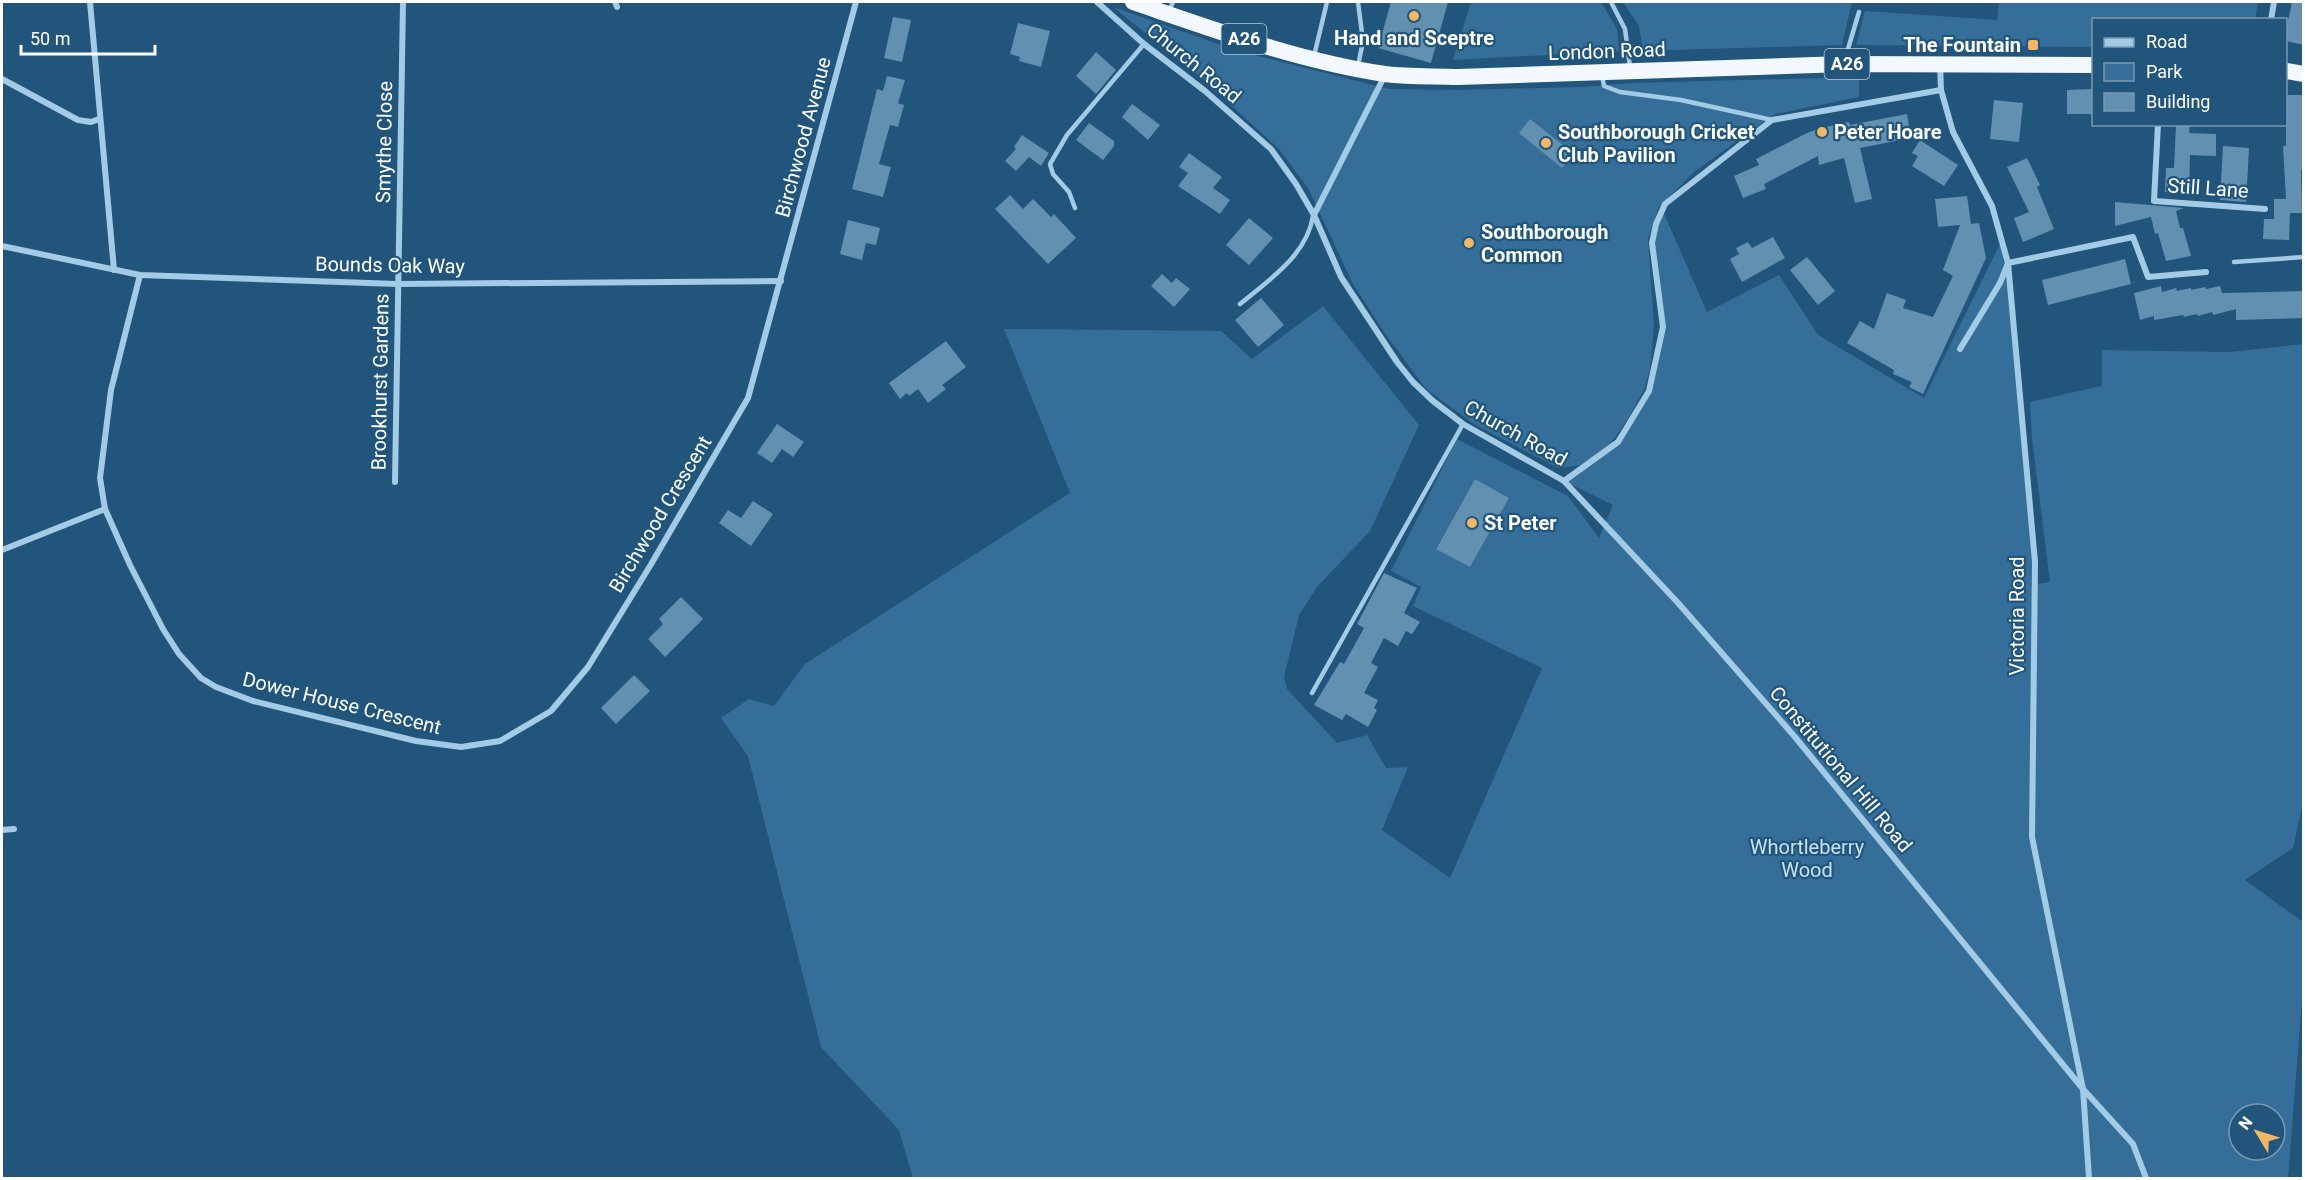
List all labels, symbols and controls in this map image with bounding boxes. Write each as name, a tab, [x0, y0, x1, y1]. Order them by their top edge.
marker: Hand and Sceptre	[1407, 9, 1421, 23]
scale bar	[21, 18, 154, 56]
street label: Church Road	[1142, 18, 1246, 108]
legend	[2092, 18, 2287, 126]
road number: A26	[1222, 24, 1266, 54]
place label: Hand and Sceptre	[1334, 26, 1494, 50]
text: 50 m	[30, 28, 70, 49]
text: Road	[2146, 31, 2187, 52]
place label: The Fountain	[1903, 33, 2021, 57]
street label: London Road	[1548, 37, 1666, 65]
marker: The Fountain	[2026, 38, 2040, 52]
road number: A26	[1824, 49, 1870, 79]
street label: Birchwood Avenue	[770, 54, 836, 220]
text: Park	[2146, 61, 2183, 82]
street label: Smythe Close	[371, 81, 397, 203]
text: Building	[2146, 91, 2210, 112]
place label: Southborough Cricket Club Pavilion	[1558, 120, 1755, 167]
place label: Peter Hoare	[1834, 120, 1942, 144]
marker: Peter Hoare	[1815, 125, 1829, 139]
marker: Southborough Cricket Club Pavilion	[1539, 136, 1553, 150]
street label: Still Lane	[2167, 173, 2249, 203]
place label: Southborough Common	[1481, 220, 1608, 267]
marker: Southborough Common	[1462, 236, 1476, 250]
street label: Bounds Oak Way	[315, 252, 466, 278]
street label: Brookhurst Gardens	[366, 293, 394, 471]
street label: Church Road	[1460, 395, 1572, 471]
street label: Birchwood Crescent	[604, 431, 716, 597]
place label: St Peter	[1484, 511, 1557, 535]
marker: St Peter	[1465, 516, 1479, 530]
street label: Victoria Road	[2005, 556, 2029, 676]
street label: Dower House Crescent	[240, 667, 444, 739]
street label: Constitutional Hill Road	[1765, 681, 1917, 857]
park label: Whortleberry Wood	[1750, 835, 1865, 882]
north arrow	[2227, 1102, 2287, 1162]
text: N	[2235, 1113, 2257, 1133]

